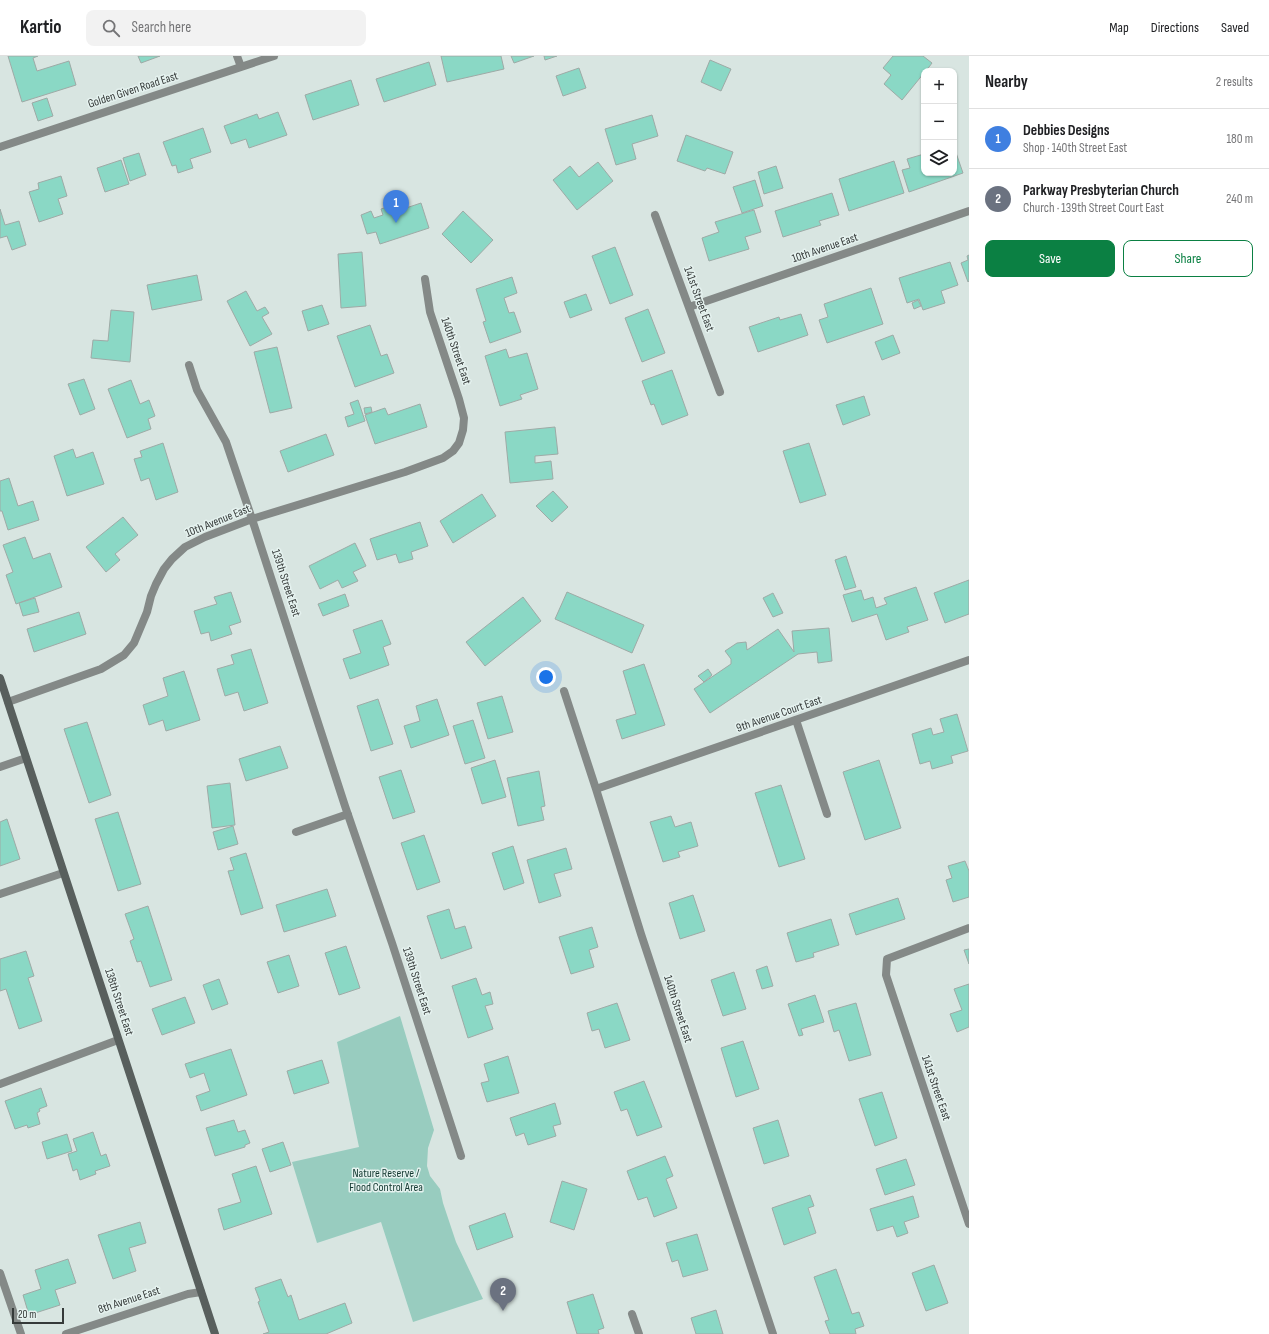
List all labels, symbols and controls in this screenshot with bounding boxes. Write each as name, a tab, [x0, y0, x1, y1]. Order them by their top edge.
search box	[86, 10, 366, 46]
text: Kartio	[20, 16, 62, 39]
icon: search	[100, 17, 122, 39]
text: Search here	[132, 18, 191, 37]
text: Map	[1109, 19, 1129, 36]
text: Directions	[1151, 19, 1199, 36]
text: Saved	[1221, 19, 1249, 36]
street label: Golden Given Road East	[86, 68, 180, 112]
map controls	[921, 68, 957, 176]
button: +	[921, 68, 957, 104]
text: Nearby	[985, 72, 1028, 92]
text: 2 results	[1216, 74, 1253, 90]
button: −	[921, 104, 957, 140]
text: Debbies Designs	[1023, 121, 1109, 140]
text: 1	[995, 131, 1001, 147]
text: 180 m	[1227, 131, 1253, 147]
button: layers	[921, 140, 957, 176]
text: Shop · 140th Street East	[1023, 140, 1127, 156]
text: Parkway Presbyterian Church	[1023, 181, 1179, 200]
pin: 1	[383, 190, 409, 223]
text: 2	[995, 191, 1001, 207]
text: 240 m	[1226, 191, 1253, 207]
text: Church · 139th Street Court East	[1023, 200, 1164, 216]
street label: 10th Avenue East	[790, 230, 860, 266]
button: Save	[985, 240, 1115, 277]
button: Share	[1123, 240, 1253, 277]
street label: 141st Street East	[680, 265, 718, 334]
street label: 140th Street East	[438, 316, 475, 387]
street label: 10th Avenue East	[183, 501, 253, 541]
street label: 139th Street East	[268, 547, 304, 619]
your location	[536, 667, 556, 687]
street label: 9th Avenue Court East	[734, 692, 824, 736]
street label: 139th Street East	[399, 945, 435, 1017]
street label: 138th Street East	[101, 966, 137, 1038]
street label: 140th Street East	[660, 973, 696, 1045]
street label: 141st Street East	[918, 1053, 954, 1123]
park label: Nature Reserve / Flood Control Area	[349, 1166, 423, 1195]
pin: 2	[490, 1278, 516, 1311]
street label: 8th Avenue East	[96, 1283, 162, 1317]
scale bar	[12, 1306, 64, 1325]
text: 20 m	[18, 1308, 36, 1321]

